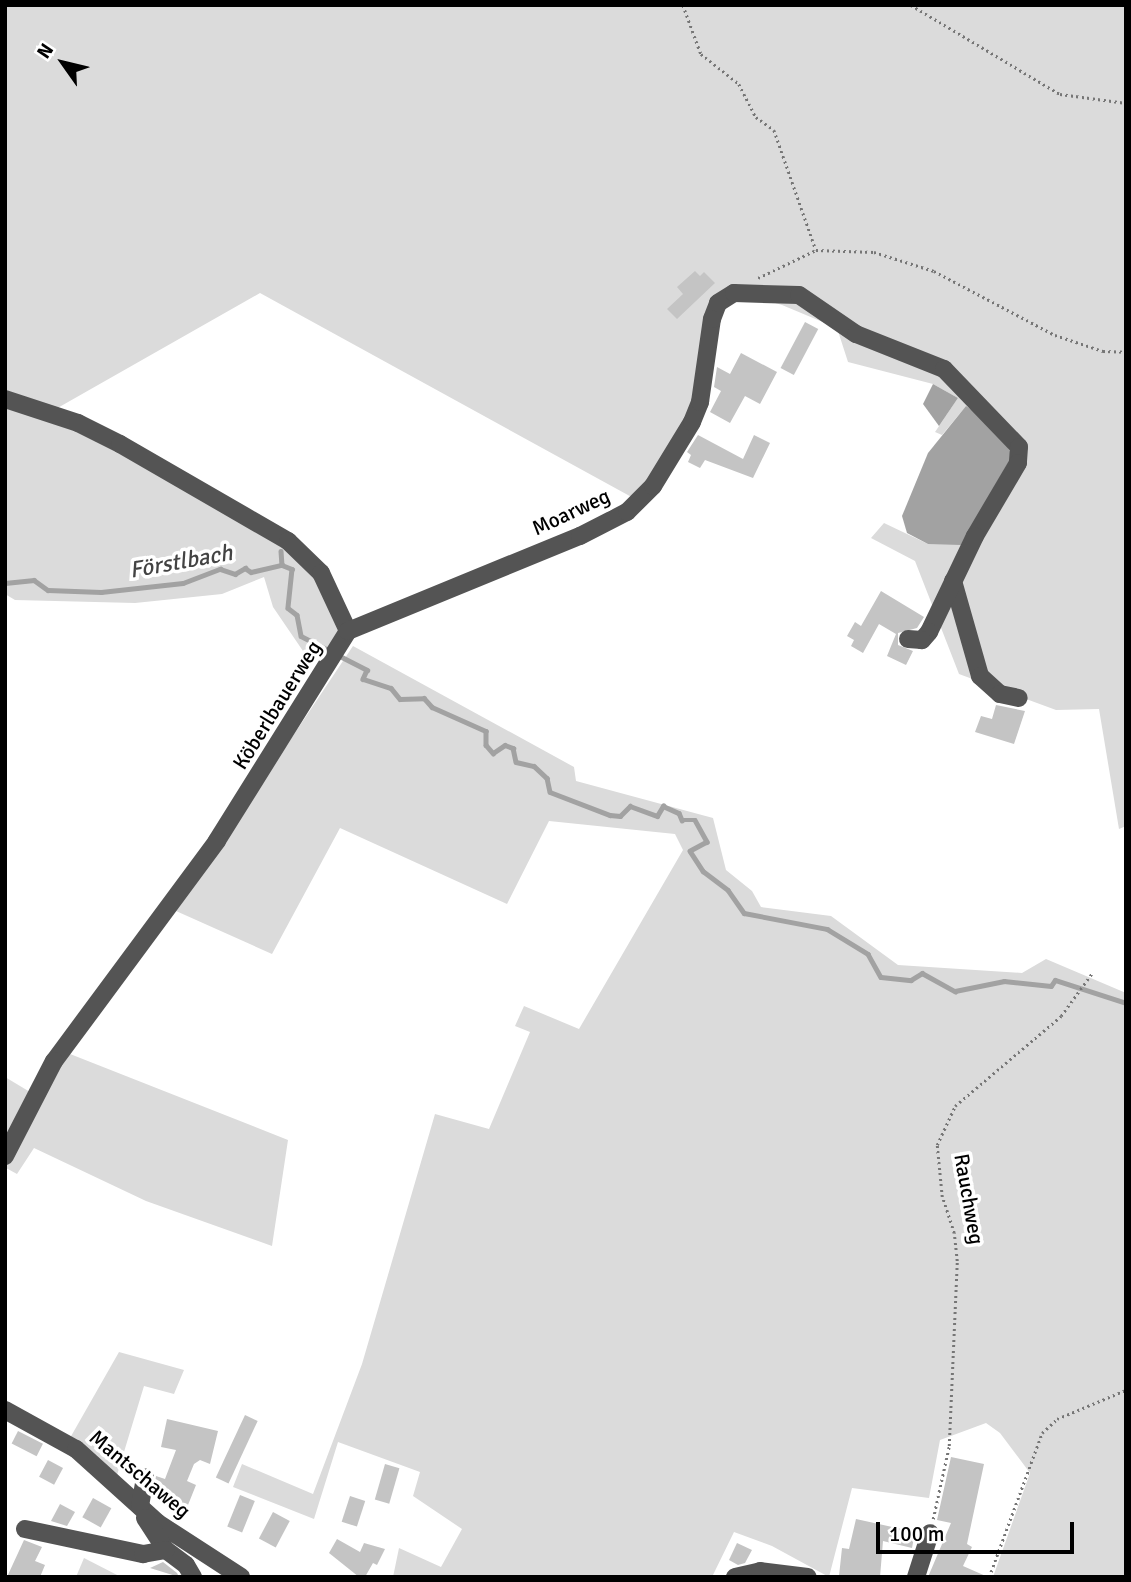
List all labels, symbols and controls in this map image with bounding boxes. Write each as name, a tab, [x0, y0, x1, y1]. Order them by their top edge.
north arrow	[28, 28, 98, 98]
text: N	[32, 39, 59, 63]
street label: Moarweg	[528, 483, 614, 541]
water label: Förstlbach	[128, 539, 234, 585]
street label: Köberlbauerweg	[227, 636, 327, 774]
street label: Rauchweg	[949, 1151, 989, 1247]
street label: Mantschaweg	[84, 1425, 196, 1523]
scale bar	[879, 1508, 1077, 1552]
text: 100 m	[889, 1521, 944, 1547]

